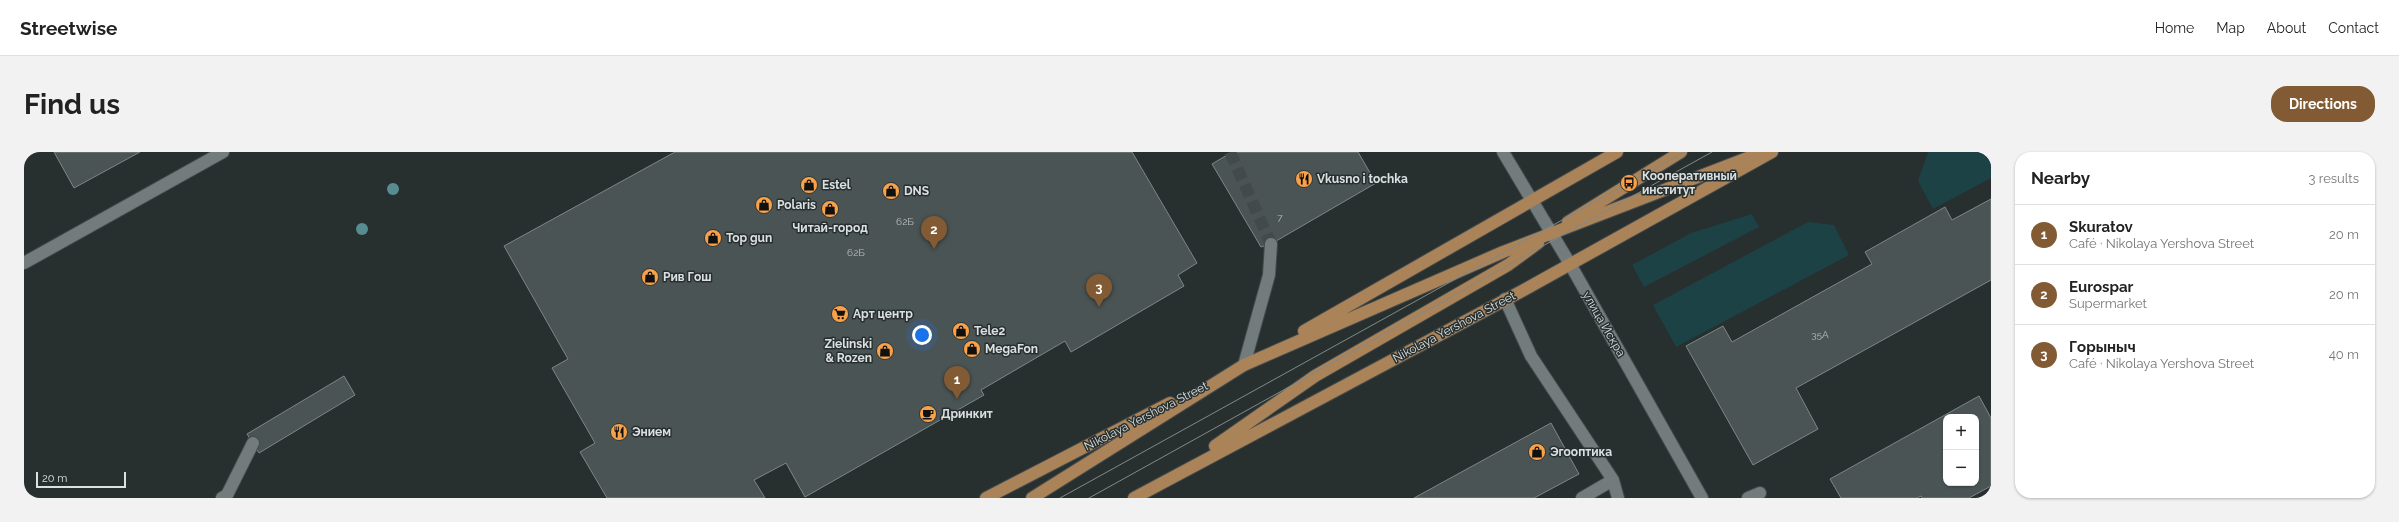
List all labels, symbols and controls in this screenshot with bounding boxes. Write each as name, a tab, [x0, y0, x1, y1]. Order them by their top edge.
text: Streetwise	[20, 17, 117, 39]
text: Home	[2155, 20, 2194, 36]
text: Map	[2216, 20, 2245, 36]
text: About	[2267, 20, 2306, 36]
text: Contact	[2328, 20, 2379, 36]
button: Directions	[2271, 86, 2375, 122]
text: Find us	[24, 88, 120, 121]
text: Nearby	[2031, 168, 2090, 188]
restaurant icon: Vkusno i tochka	[1294, 169, 1314, 189]
place label: Кооперативный институт	[1642, 169, 1737, 197]
text: 3 results	[2309, 171, 2359, 186]
place label: Vkusno i tochka	[1317, 172, 1408, 186]
bus stop icon: Кооперативный институт	[1619, 173, 1639, 193]
shop icon: Estel	[799, 175, 819, 195]
place label: Estel	[822, 178, 851, 192]
shop icon: DNS	[881, 181, 901, 201]
place label: DNS	[904, 184, 929, 198]
shop icon: Polaris	[754, 195, 774, 215]
place label: Polaris	[777, 198, 816, 212]
shop icon: Читай-город	[820, 199, 840, 219]
house number: 7	[1277, 212, 1283, 223]
house number: 62Б	[896, 216, 914, 227]
pin: 2	[921, 216, 947, 249]
text: Skuratov	[2069, 218, 2133, 236]
place label: Читай-город	[792, 221, 868, 235]
text: 1	[2041, 227, 2047, 242]
text: 20 m	[2329, 227, 2359, 242]
shop icon: Top gun	[703, 228, 723, 248]
place label: Top gun	[726, 231, 772, 245]
text: Café · Nikolaya Yershova Street	[2069, 236, 2254, 251]
house number: 62Б	[847, 247, 865, 258]
shop icon: Рив Гош	[640, 267, 660, 287]
place label: Рив Гош	[663, 270, 712, 284]
pin: 3	[1086, 274, 1112, 307]
text: Eurospar	[2069, 278, 2133, 296]
text: 2	[2040, 287, 2048, 302]
text: 20 m	[2329, 287, 2359, 302]
street label: Nikolaya Yershova Street	[1390, 289, 1518, 365]
street label: улица Искра	[1580, 289, 1628, 359]
text: Supermarket	[2069, 296, 2147, 311]
supermarket icon: Арт центр	[830, 304, 850, 324]
place label: Арт центр	[853, 307, 913, 321]
shop icon: Tele2	[951, 321, 971, 341]
place label: Tele2	[974, 324, 1005, 338]
your location	[912, 325, 932, 345]
house number: 35А	[1811, 329, 1829, 340]
place label: Zielinski & Rozen	[824, 337, 872, 365]
text: Горыныч	[2069, 338, 2136, 356]
shop icon: MegaFon	[962, 339, 982, 359]
shop icon: Zielinski & Rozen	[875, 341, 895, 361]
place label: MegaFon	[985, 342, 1038, 356]
text: 3	[2040, 347, 2048, 362]
text: 40 m	[2329, 347, 2359, 362]
text: Café · Nikolaya Yershova Street	[2069, 356, 2254, 371]
pin: 1	[944, 366, 970, 399]
street label: Nikolaya Yershova Street	[1082, 379, 1210, 453]
cafe icon: Дринкит	[918, 404, 938, 424]
place label: Дринкит	[941, 407, 993, 421]
map controls	[1943, 414, 1979, 486]
button: +	[1943, 414, 1979, 450]
restaurant icon: Энием	[609, 422, 629, 442]
place label: Энием	[632, 425, 671, 439]
shop icon: Эгооптика	[1527, 442, 1547, 462]
place label: Эгооптика	[1550, 445, 1612, 459]
button: −	[1943, 450, 1979, 486]
scale bar	[36, 470, 126, 489]
text: 20 m	[42, 472, 67, 485]

